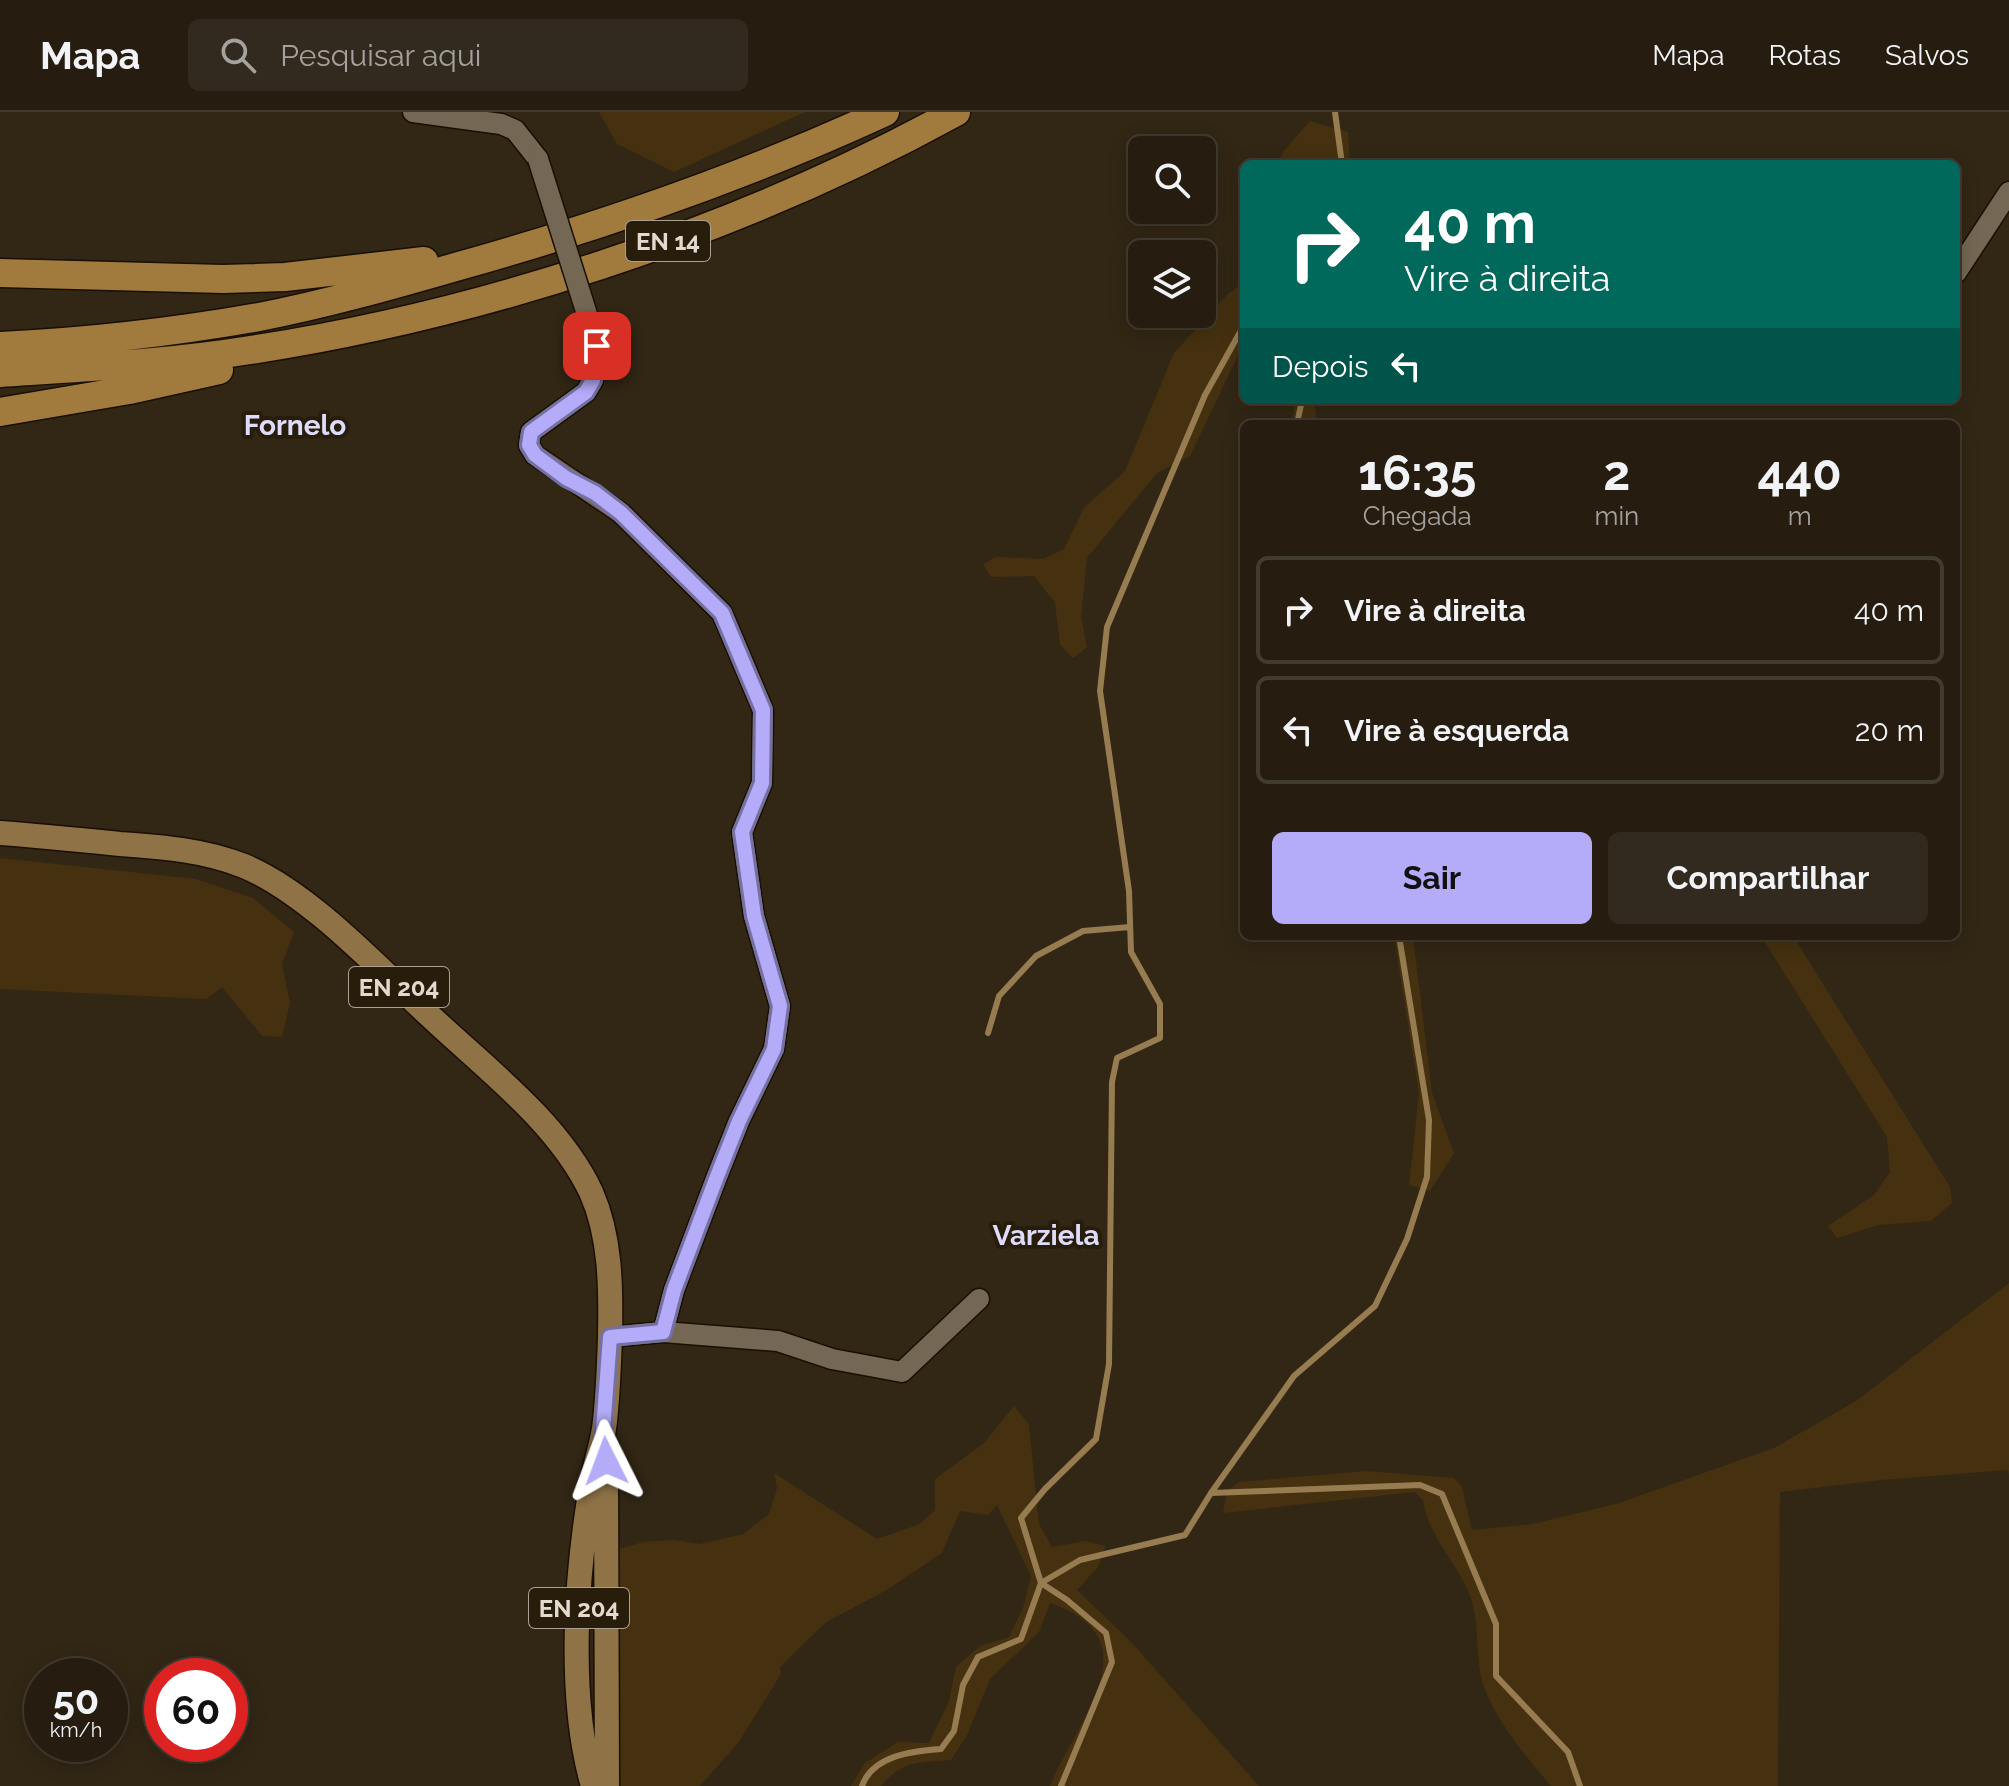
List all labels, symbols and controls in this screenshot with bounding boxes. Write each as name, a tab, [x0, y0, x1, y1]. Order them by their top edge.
search box	[188, 19, 748, 91]
text: Mapa	[40, 33, 140, 78]
icon: search	[216, 33, 260, 77]
text: Pesquisar aqui	[280, 38, 481, 73]
text: Mapa	[1652, 39, 1725, 72]
text: Rotas	[1769, 39, 1841, 72]
text: Salvos	[1885, 39, 1969, 72]
map controls	[1128, 136, 1216, 328]
button: search	[1128, 136, 1216, 224]
text: 40 m	[1404, 190, 1536, 256]
icon: right	[1272, 192, 1376, 296]
road number: EN 14	[626, 221, 710, 261]
button: layers	[1128, 240, 1216, 328]
text: Vire à direita	[1404, 257, 1610, 299]
pin	[563, 312, 631, 380]
icon: arrive	[575, 324, 619, 368]
icon: left	[1384, 344, 1428, 388]
text: Depois	[1272, 349, 1368, 384]
district label: Fornelo	[244, 409, 346, 442]
text: 16:35	[1358, 445, 1476, 501]
text: 2	[1603, 445, 1630, 501]
text: 440	[1757, 445, 1842, 501]
text: Chegada	[1363, 501, 1472, 531]
text: min	[1595, 501, 1639, 531]
text: m	[1788, 501, 1812, 531]
icon: right	[1276, 588, 1320, 632]
text: Vire à direita	[1344, 593, 1526, 628]
text: 40 m	[1854, 593, 1924, 628]
icon: left	[1276, 708, 1320, 752]
text: Vire à esquerda	[1344, 713, 1569, 748]
text: 20 m	[1855, 713, 1924, 748]
button: Sair	[1272, 832, 1592, 924]
button: Compartilhar	[1608, 832, 1928, 924]
road number: EN 204	[349, 967, 449, 1007]
district label: Varziela	[993, 1219, 1099, 1252]
position arrow	[564, 1419, 648, 1503]
road number: EN 204	[529, 1588, 629, 1628]
speed limit sign: 60	[144, 1658, 248, 1762]
text: 50	[53, 1676, 99, 1723]
text: km/h	[50, 1718, 102, 1742]

